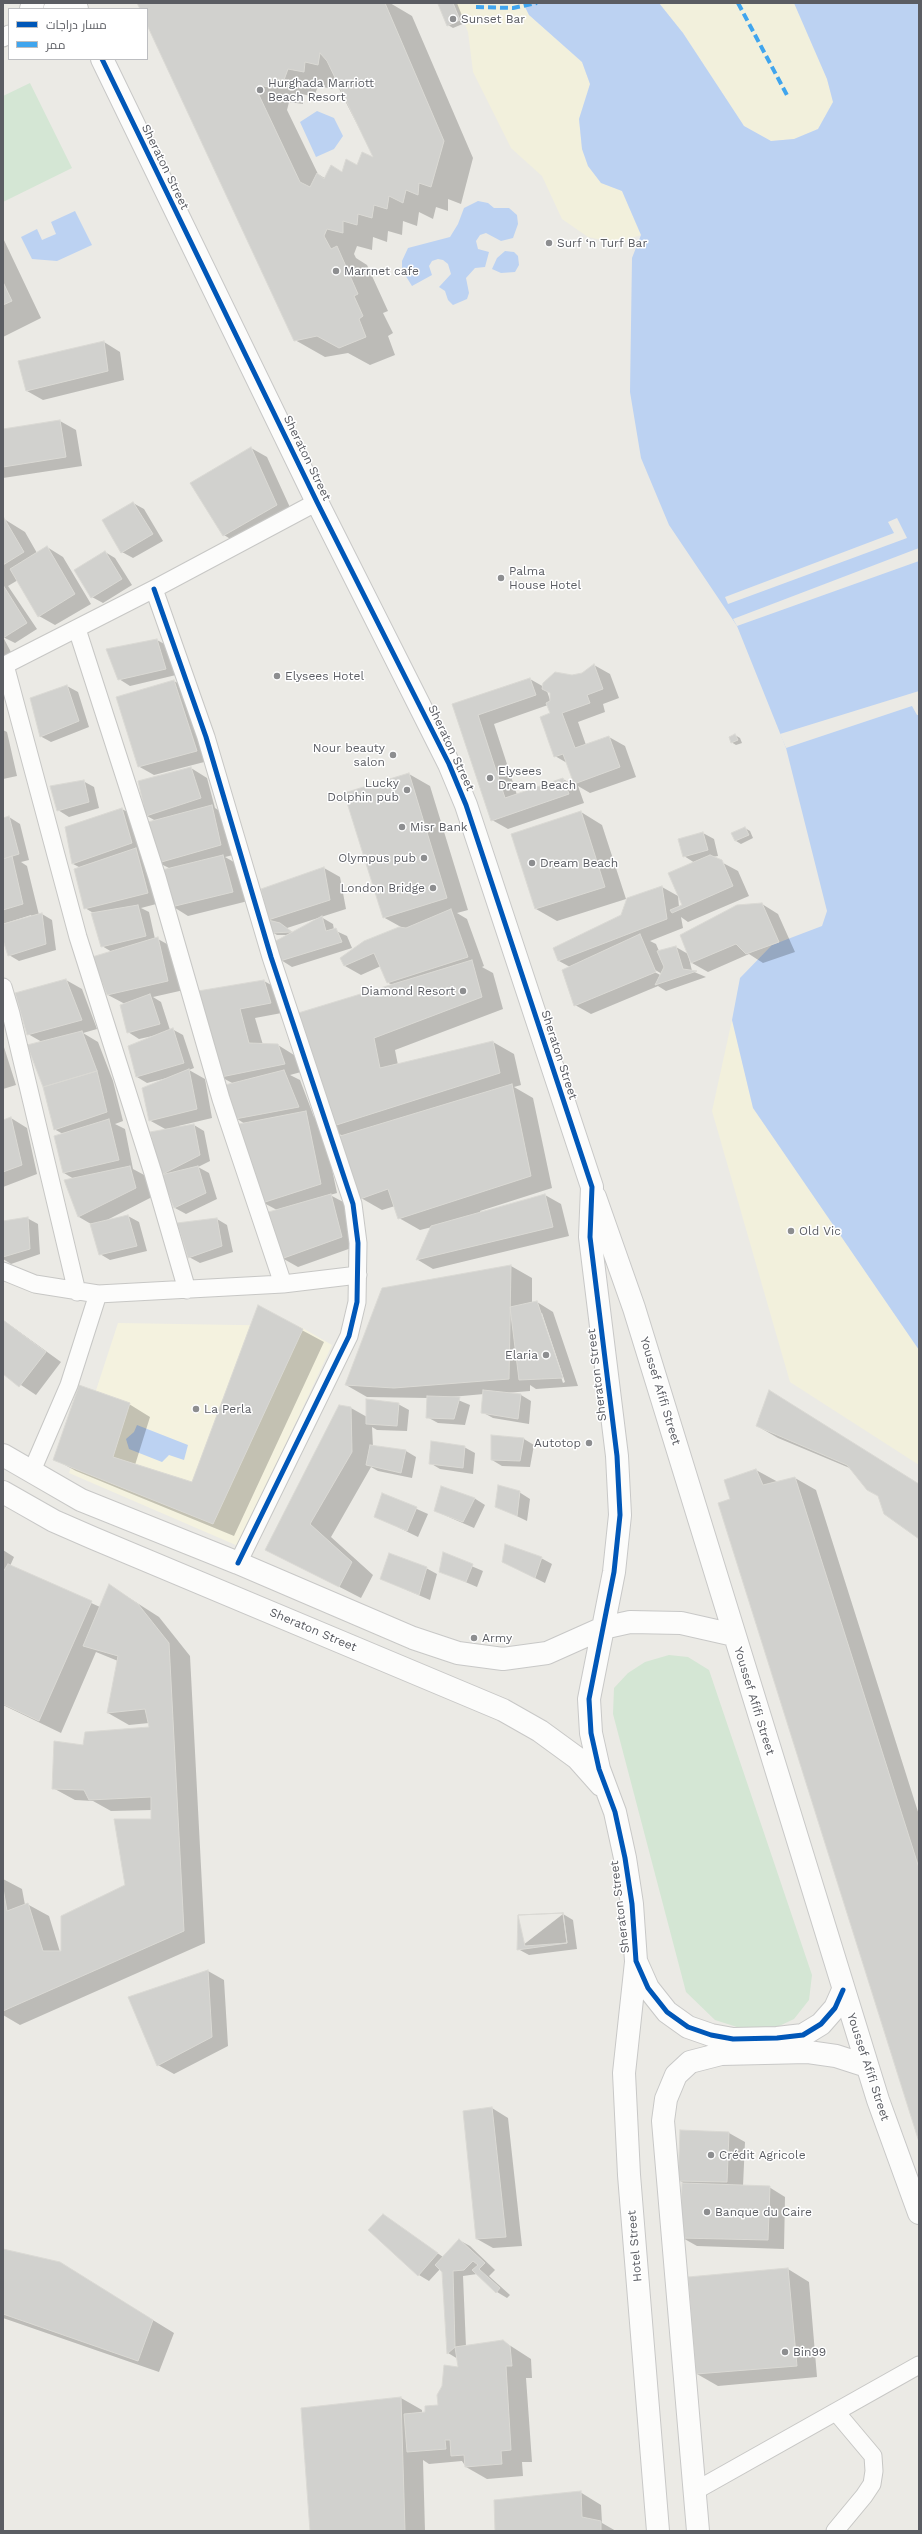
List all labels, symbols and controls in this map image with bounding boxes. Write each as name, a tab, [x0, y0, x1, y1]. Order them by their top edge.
legend	[8, 8, 148, 60]
place label: Sunset Bar	[461, 12, 525, 26]
marker: Sunset Bar	[448, 14, 458, 24]
text: مسار دراجات	[46, 18, 107, 32]
text: ممر	[46, 38, 65, 52]
place label: Hurghada Marriott Beach Resort	[268, 76, 374, 104]
marker: Hurghada Marriott Beach Resort	[255, 85, 265, 95]
street label: Sheraton Street	[138, 122, 192, 212]
place label: Surf ‘n Turf Bar	[557, 236, 647, 250]
marker: Surf ‘n Turf Bar	[544, 238, 554, 248]
place label: Marrnet cafe	[344, 264, 419, 278]
marker: Marrnet cafe	[331, 266, 341, 276]
street label: Sheraton Street	[280, 413, 334, 503]
place label: Palma House Hotel	[509, 564, 581, 592]
marker: Palma House Hotel	[496, 573, 506, 583]
place label: Elysees Hotel	[285, 669, 364, 683]
marker: Elysees Hotel	[272, 671, 282, 681]
street label: Sheraton Street	[425, 703, 477, 793]
place label: Nour beauty salon	[313, 741, 385, 769]
marker: Nour beauty salon	[388, 750, 398, 760]
place label: Elysees Dream Beach	[498, 764, 576, 792]
marker: Elysees Dream Beach	[485, 773, 495, 783]
place label: Lucky Dolphin pub	[327, 776, 399, 804]
marker: Lucky Dolphin pub	[402, 785, 412, 795]
place label: Misr Bank	[410, 820, 468, 834]
marker: Misr Bank	[397, 822, 407, 832]
place label: Olympus pub	[338, 851, 416, 865]
marker: Olympus pub	[419, 853, 429, 863]
place label: Dream Beach	[540, 856, 618, 870]
marker: Dream Beach	[527, 858, 537, 868]
place label: London Bridge	[340, 881, 425, 895]
marker: London Bridge	[428, 883, 438, 893]
place label: Diamond Resort	[361, 984, 455, 998]
marker: Diamond Resort	[458, 986, 468, 996]
street label: Sheraton Street	[538, 1008, 580, 1102]
place label: Old Vic	[799, 1224, 841, 1238]
marker: Old Vic	[786, 1226, 796, 1236]
street label: Sheraton Street	[584, 1328, 610, 1422]
street label: Youssef Afifi Street	[637, 1335, 683, 1447]
place label: Elaria	[505, 1348, 538, 1362]
marker: Elaria	[541, 1350, 551, 1360]
place label: La Perla	[204, 1402, 252, 1416]
marker: La Perla	[191, 1404, 201, 1414]
place label: Autotop	[534, 1436, 581, 1450]
marker: Autotop	[584, 1438, 594, 1448]
street label: Sheraton Street	[267, 1605, 359, 1655]
place label: Army	[482, 1631, 512, 1645]
marker: Army	[469, 1633, 479, 1643]
street label: Youssef Afifi Street	[731, 1645, 777, 1757]
street label: Sheraton Street	[607, 1860, 633, 1954]
street label: Youssef Afifi Street	[844, 2011, 892, 2123]
place label: Crédit Agricole	[719, 2148, 806, 2162]
marker: Crédit Agricole	[706, 2150, 716, 2160]
place label: Banque du Caire	[715, 2205, 812, 2219]
marker: Banque du Caire	[702, 2207, 712, 2217]
street label: Hotel Street	[625, 2210, 645, 2282]
place label: Bin99	[793, 2345, 826, 2359]
marker: Bin99	[780, 2347, 790, 2357]

